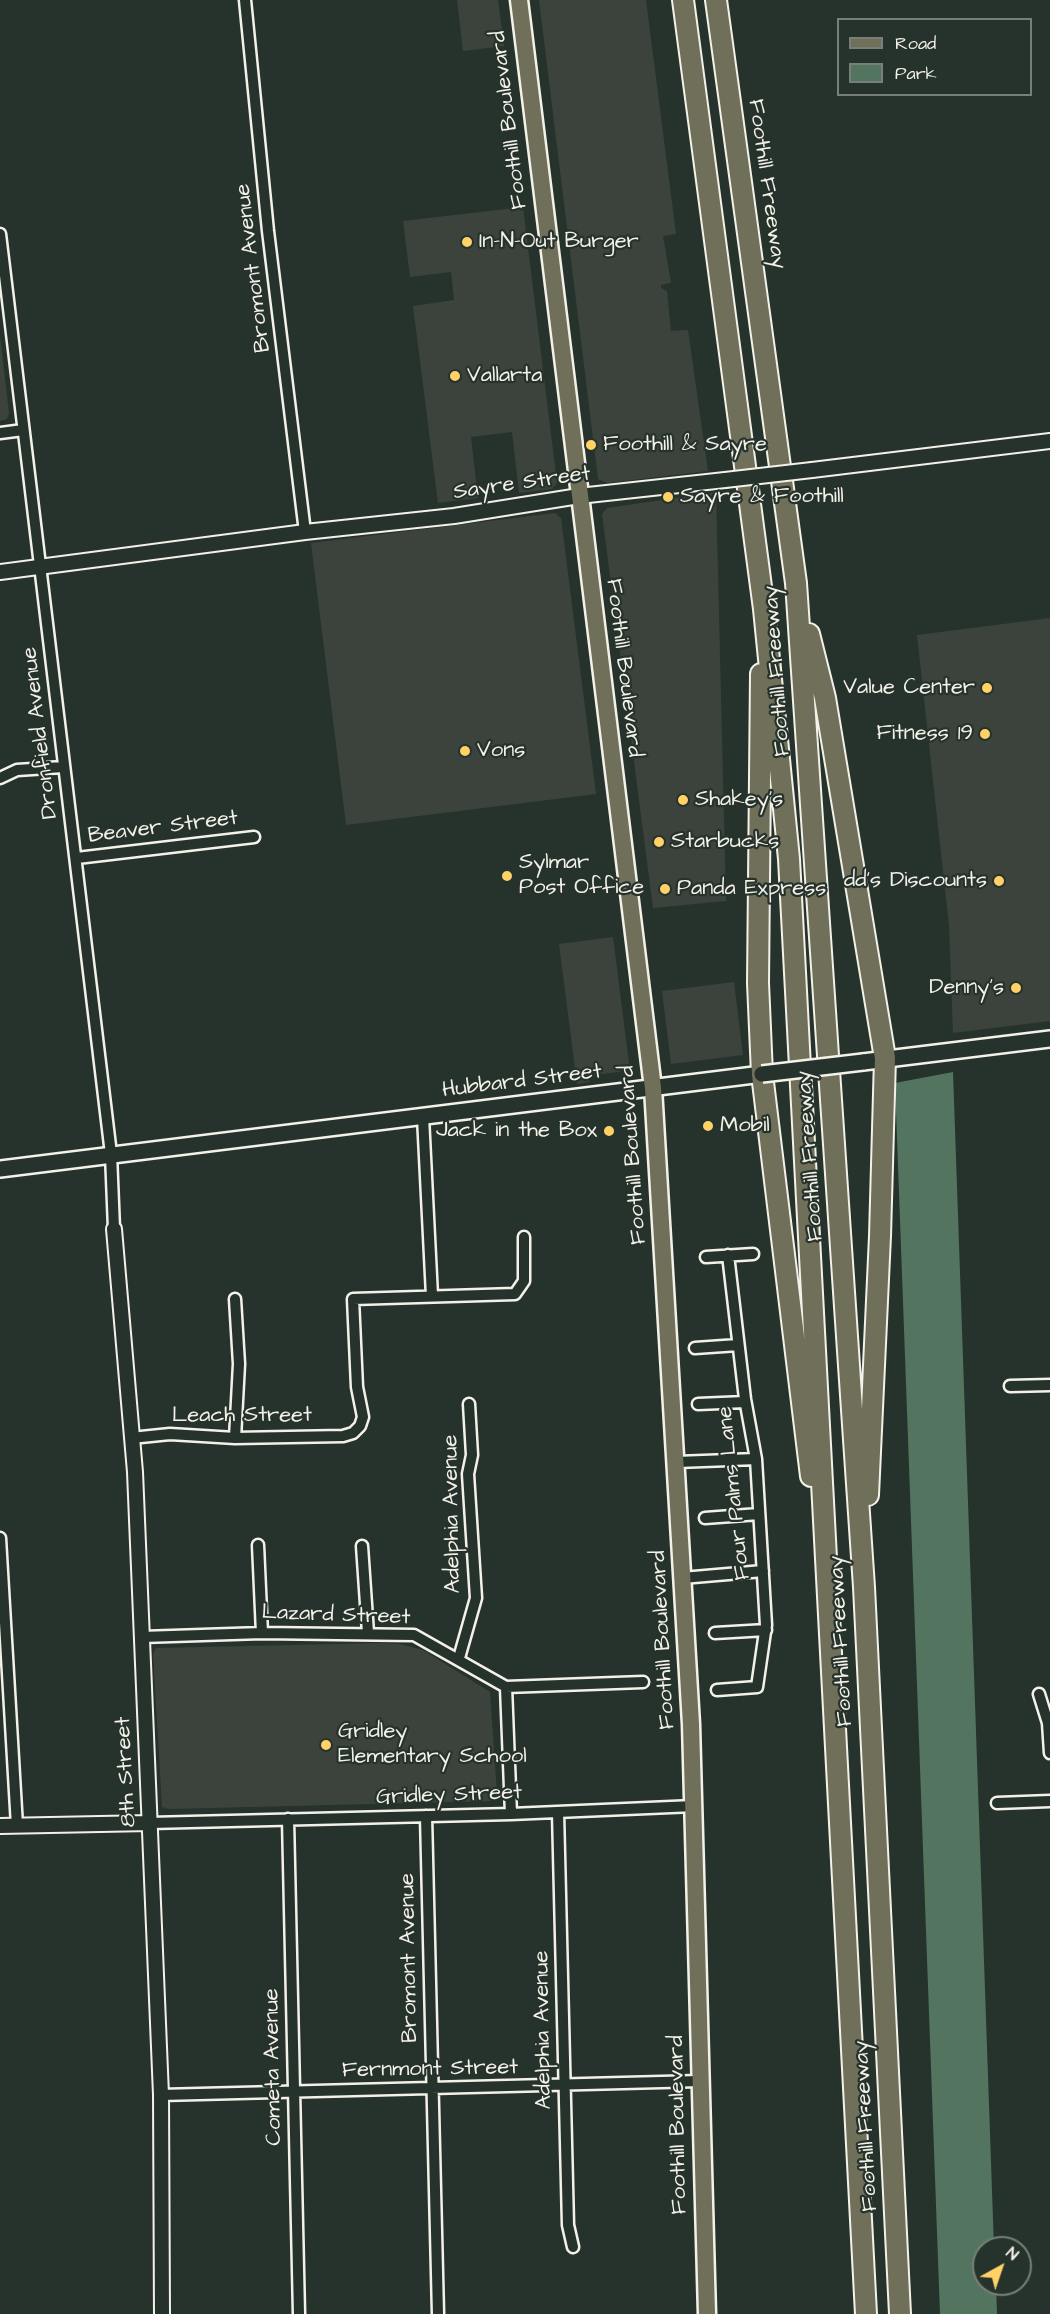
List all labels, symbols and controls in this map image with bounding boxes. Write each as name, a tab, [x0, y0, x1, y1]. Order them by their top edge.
legend	[837, 18, 1032, 96]
street label: Foothill Boulevard	[486, 29, 534, 211]
text: Road	[895, 31, 936, 56]
text: Park	[895, 61, 937, 86]
street label: Foothill Freeway	[741, 97, 791, 271]
street label: Bromont Avenue	[231, 182, 277, 354]
place label: In-N-Out Burger	[479, 229, 639, 255]
marker: In-N-Out Burger	[460, 235, 474, 249]
place label: Vallarta	[467, 363, 542, 389]
marker: Vallarta	[448, 369, 462, 383]
place label: Foothill & Sayre	[603, 432, 767, 458]
marker: Foothill & Sayre	[584, 438, 598, 452]
street label: Sayre Street	[452, 461, 592, 507]
place label: Sayre & Foothill	[680, 484, 844, 510]
marker: Sayre & Foothill	[661, 490, 675, 504]
street label: Foothill Boulevard	[599, 577, 647, 759]
street label: Foothill Freeway	[759, 585, 797, 757]
street label: Dronfield Avenue	[17, 645, 65, 821]
place label: Value Center	[843, 675, 975, 701]
marker: Value Center	[980, 681, 994, 695]
place label: Fitness 19	[876, 721, 973, 747]
marker: Fitness 19	[978, 727, 992, 741]
place label: Vons	[477, 738, 525, 764]
marker: Vons	[458, 744, 472, 758]
place label: Shakey's	[695, 787, 783, 813]
marker: Shakey's	[676, 793, 690, 807]
street label: Beaver Street	[87, 806, 239, 850]
place label: Starbucks	[671, 829, 779, 855]
marker: Starbucks	[652, 835, 666, 849]
place label: Sylmar Post Office	[519, 850, 644, 902]
place label: dd's Discounts	[844, 868, 987, 894]
marker: Sylmar Post Office	[500, 869, 514, 883]
marker: dd's Discounts	[992, 874, 1006, 888]
place label: Panda Express	[677, 876, 826, 902]
marker: Panda Express	[658, 882, 672, 896]
place label: Denny's	[929, 975, 1004, 1001]
marker: Denny's	[1009, 981, 1023, 995]
street label: Hubbard Street	[441, 1059, 603, 1105]
street label: Foothill Boulevard	[615, 1065, 653, 1245]
street label: Foothill Freeway	[792, 1070, 830, 1242]
place label: Mobil	[720, 1113, 770, 1139]
place label: Jack in the Box	[436, 1118, 597, 1144]
marker: Mobil	[701, 1119, 715, 1133]
marker: Jack in the Box	[602, 1124, 616, 1138]
street label: Leach Street	[172, 1403, 312, 1429]
street label: Four Palms Lane	[713, 1405, 757, 1581]
street label: Adelphia Avenue	[438, 1434, 468, 1594]
street label: Foothill Boulevard	[646, 1550, 682, 1730]
street label: Foothill Freeway	[824, 1555, 860, 1727]
street label: Lazard Street	[261, 1600, 411, 1632]
street label: 8th Street	[111, 1716, 143, 1828]
place label: Gridley Elementary School	[338, 1719, 527, 1771]
marker: Gridley Elementary School	[319, 1738, 333, 1752]
street label: Gridley Street	[376, 1780, 522, 1812]
street label: Bromont Avenue	[395, 1873, 425, 2043]
street label: Adelphia Avenue	[529, 1950, 559, 2110]
street label: Cometa Avenue	[259, 1988, 289, 2146]
street label: Foothill Boulevard	[664, 2035, 694, 2215]
street label: Foothill Freeway	[849, 2040, 885, 2212]
street label: Fernmont Street	[342, 2055, 518, 2085]
north arrow	[972, 2236, 1032, 2296]
text: N	[1001, 2242, 1023, 2265]

